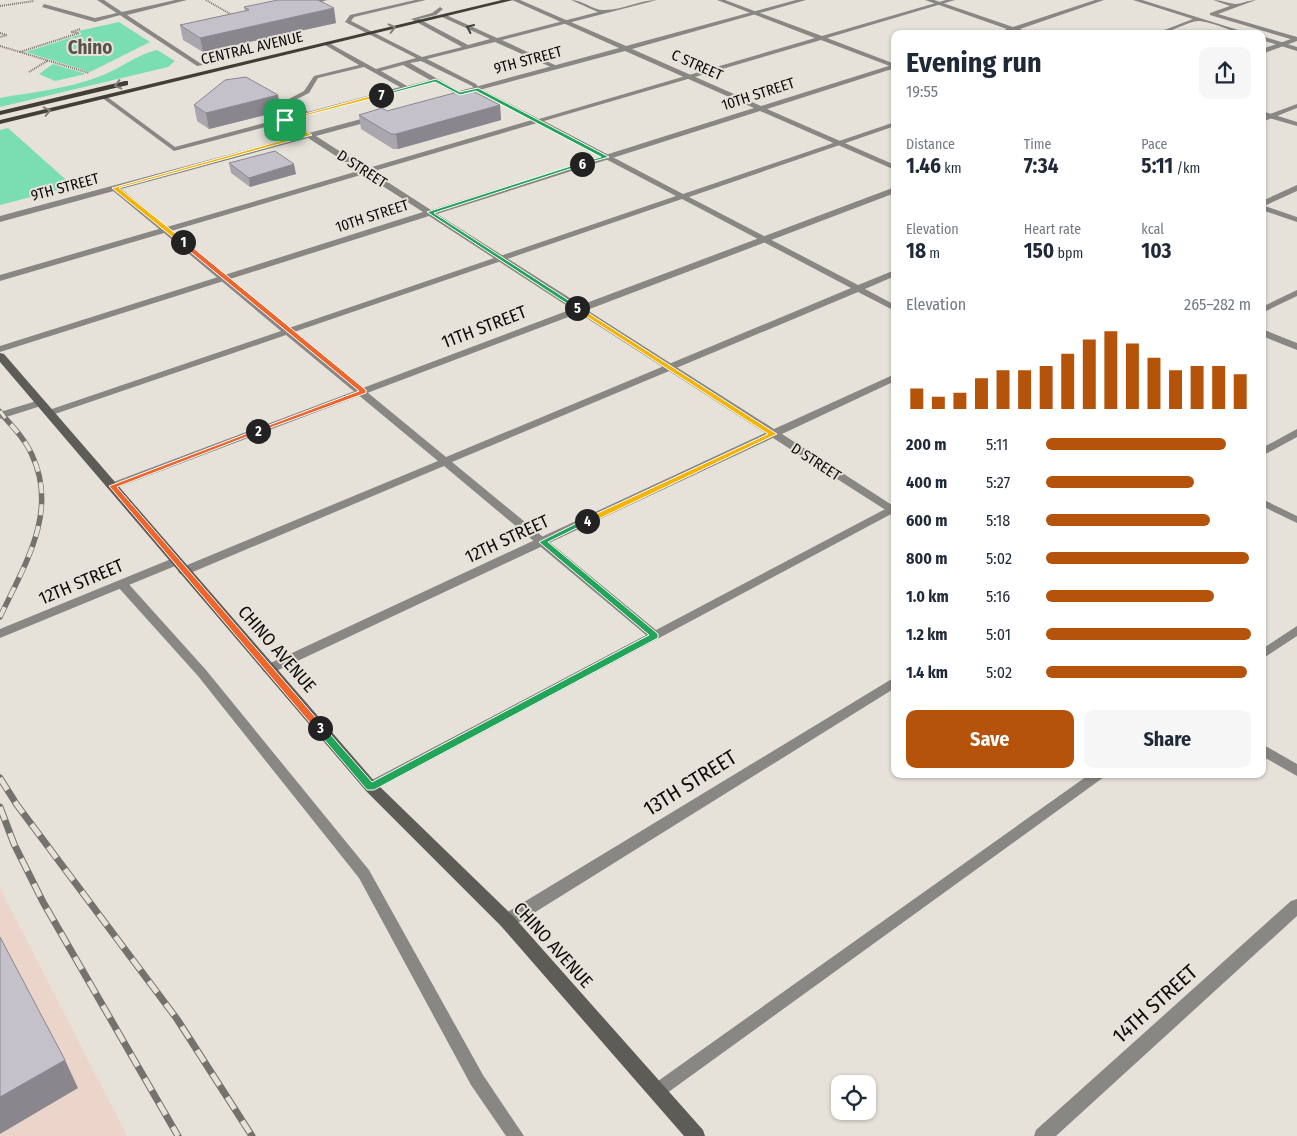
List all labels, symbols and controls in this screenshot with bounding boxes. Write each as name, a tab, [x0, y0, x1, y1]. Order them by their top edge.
one-way arrow	[387, 23, 396, 34]
one-way arrow	[466, 24, 475, 34]
street label: CENTRAL AVENUE	[199, 28, 305, 68]
district label: Chino	[68, 36, 112, 59]
street label: 9TH STREET	[492, 42, 564, 78]
street label: C STREET	[668, 46, 726, 84]
text: Evening run	[906, 46, 1042, 79]
button: share	[1199, 47, 1251, 99]
street label: 10TH STREET	[719, 74, 797, 114]
one-way arrow	[114, 79, 123, 90]
pin: 7	[368, 82, 394, 108]
text: 19:55	[906, 82, 938, 101]
text: 7	[379, 87, 384, 104]
pin	[264, 99, 306, 141]
one-way arrow	[43, 106, 52, 117]
icon: arrive	[271, 106, 299, 134]
text: Distance	[906, 136, 955, 153]
text: Time	[1024, 136, 1051, 153]
text: Pace	[1141, 136, 1167, 153]
street label: D STREET	[334, 146, 390, 192]
pin: 6	[570, 152, 594, 176]
text: 1.46	[906, 153, 941, 179]
text: 7:34	[1024, 153, 1058, 179]
text: 5:11	[1141, 153, 1173, 179]
text: 6	[579, 156, 586, 173]
text: km	[941, 160, 962, 177]
text: /km	[1173, 160, 1200, 177]
street label: 9TH STREET	[29, 169, 101, 205]
street label: 10TH STREET	[333, 196, 411, 236]
text: Elevation	[906, 221, 959, 238]
text: Heart rate	[1024, 221, 1081, 238]
text: kcal	[1141, 221, 1164, 238]
pin: 1	[170, 230, 196, 254]
text: 1	[181, 234, 186, 251]
text: 18	[906, 238, 926, 264]
text: 150	[1024, 238, 1054, 264]
text: 103	[1141, 238, 1171, 264]
text: m	[926, 245, 940, 262]
text: bpm	[1054, 245, 1083, 262]
text: Elevation	[906, 295, 966, 314]
text: 265–282 m	[1184, 295, 1251, 314]
pin: 5	[564, 296, 590, 320]
text: 5	[574, 300, 581, 317]
street label: 11TH STREET	[438, 301, 530, 353]
pin: 2	[246, 418, 270, 444]
text: 2	[255, 423, 262, 440]
text: 200 m	[906, 435, 946, 454]
text: 5:11	[986, 435, 1008, 454]
street label: D STREET	[788, 439, 844, 485]
text: 400 m	[906, 473, 947, 492]
text: 5:27	[986, 473, 1010, 492]
pin: 4	[574, 508, 600, 534]
street label: 12TH STREET	[462, 510, 553, 568]
text: 600 m	[906, 511, 947, 530]
text: 5:18	[986, 511, 1010, 530]
text: 4	[584, 513, 591, 530]
text: 800 m	[906, 549, 947, 568]
text: 5:02	[986, 549, 1012, 568]
street label: 12TH STREET	[35, 554, 127, 610]
text: 1.0 km	[906, 587, 949, 606]
text: 5:16	[986, 587, 1010, 606]
street label: CHINO AVENUE	[233, 601, 321, 697]
text: 1.2 km	[906, 625, 948, 644]
text: 5:01	[986, 625, 1011, 644]
text: 1.4 km	[906, 663, 948, 682]
text: 5:02	[986, 663, 1012, 682]
button: Save	[906, 710, 1074, 768]
button: Share	[1084, 710, 1251, 768]
pin: 3	[308, 716, 332, 740]
text: 3	[317, 720, 324, 737]
street label: 13TH STREET	[639, 744, 742, 822]
street label: CHINO AVENUE	[509, 898, 597, 992]
street label: 14TH STREET	[1107, 959, 1203, 1049]
map controls	[831, 1075, 876, 1120]
button: locate	[831, 1075, 876, 1120]

